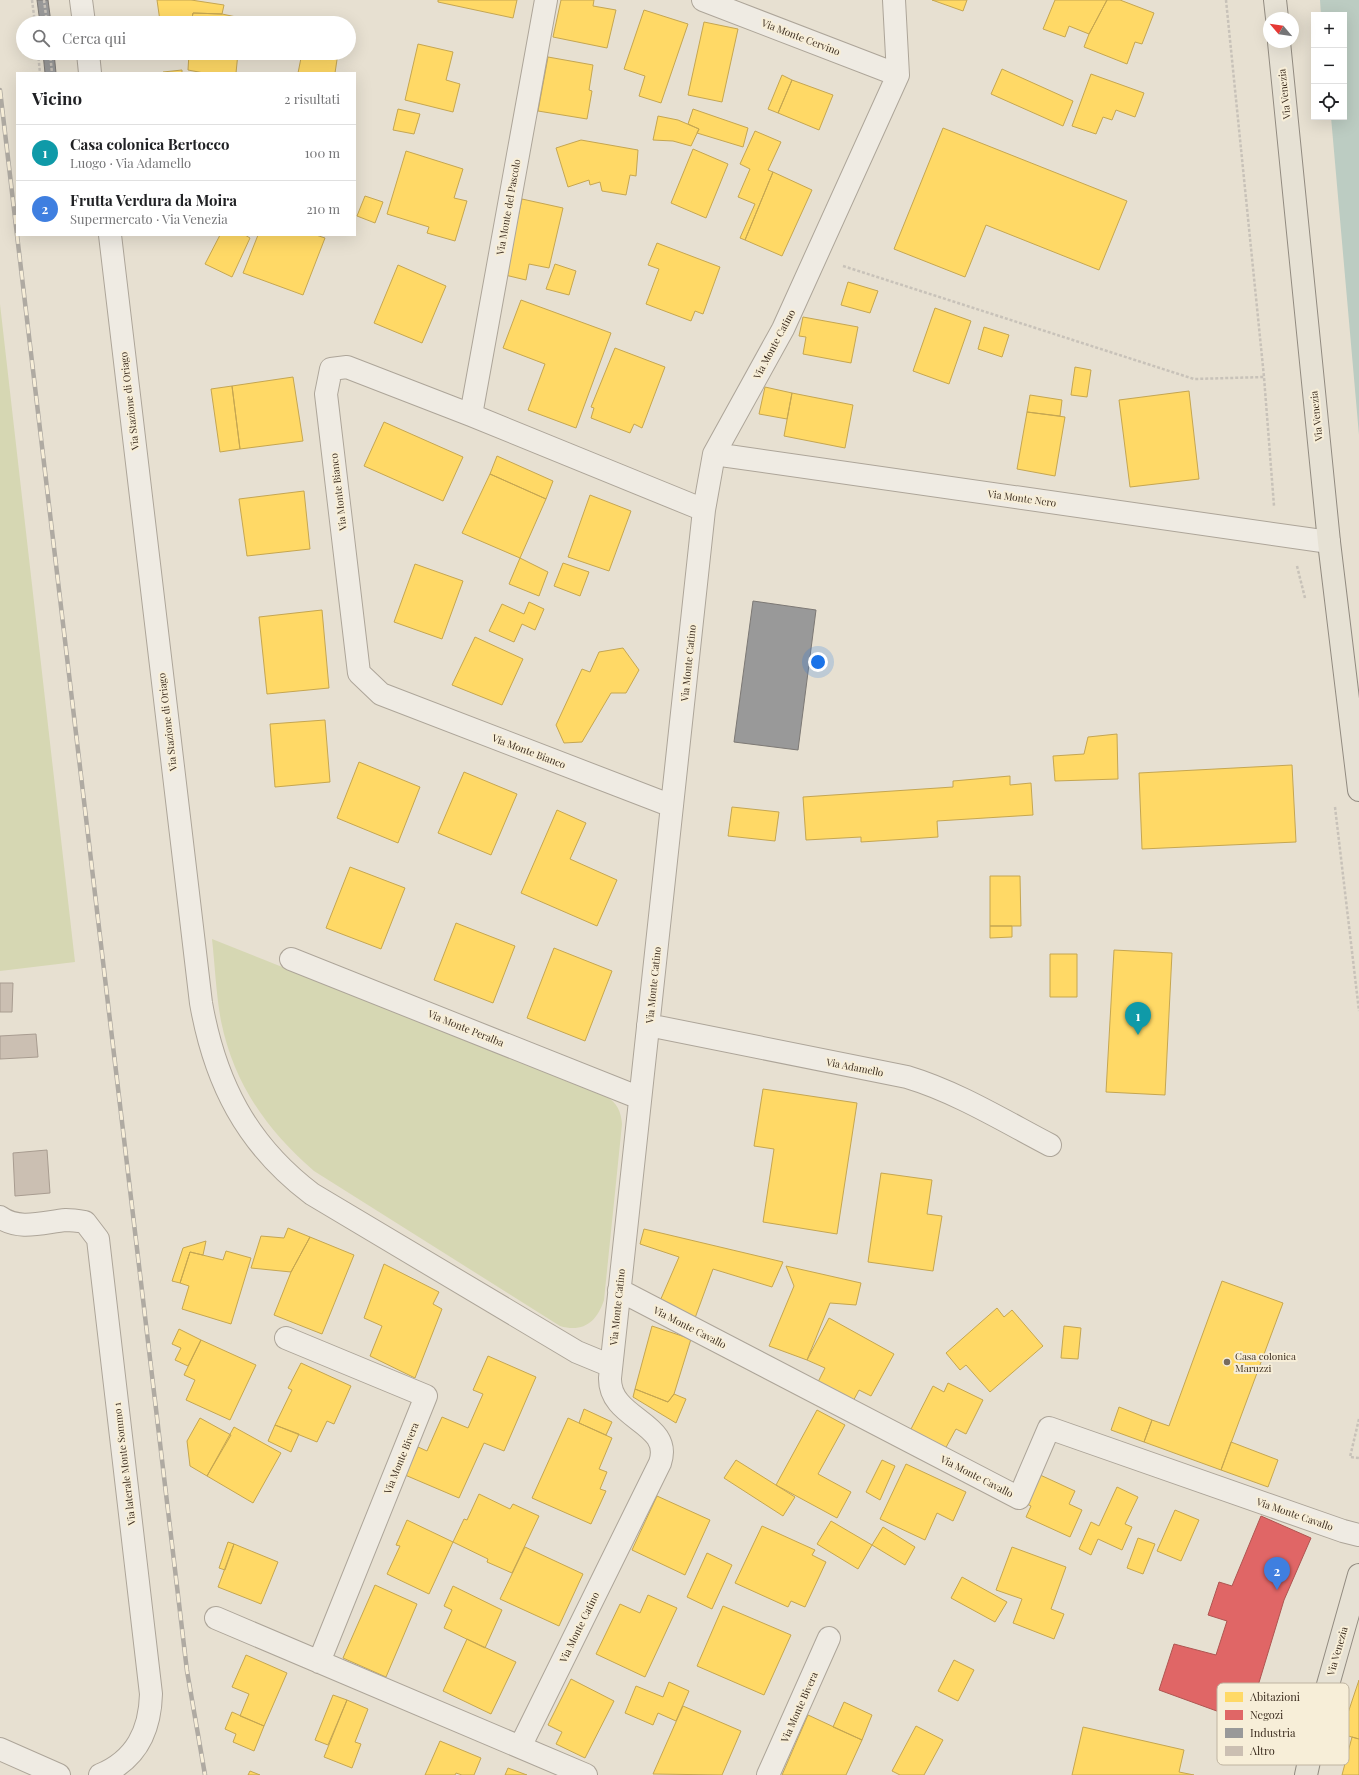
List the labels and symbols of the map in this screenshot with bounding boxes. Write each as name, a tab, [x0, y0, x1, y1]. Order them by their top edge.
north arrow	[1263, 12, 1299, 48]
street label: Via Monte Cervino	[759, 15, 843, 59]
street label: Via Venezia	[1274, 68, 1294, 121]
street label: Via Monte del Pascolo	[492, 157, 523, 257]
street label: Via Monte Catino	[749, 306, 799, 382]
street label: Via Stazione di Oriago	[116, 351, 142, 452]
street label: Via Venezia	[1306, 390, 1326, 443]
street label: Via Monte Bianco	[326, 452, 350, 532]
street label: Via Monte Nero	[986, 486, 1058, 510]
street label: Via Monte Catino	[677, 623, 699, 703]
your location	[808, 652, 828, 672]
street label: Via Stazione di Oriago	[154, 672, 180, 773]
street label: Via Monte Bianco	[489, 730, 568, 772]
street label: Via Monte Catino	[642, 945, 664, 1025]
pin: 1	[1125, 1002, 1151, 1035]
street label: Via Monte Peralba	[425, 1006, 506, 1050]
street label: Via Adamello	[824, 1054, 885, 1080]
street label: Via Monte Catino	[606, 1267, 628, 1347]
street label: Via Monte Cavallo	[650, 1302, 729, 1352]
place label: Casa colonica Maruzzi	[1235, 1349, 1296, 1375]
marker: Casa colonica Maruzzi	[1222, 1357, 1232, 1367]
street label: Via laterale Monte Sommo 1	[109, 1402, 139, 1527]
street label: Via Monte Bivera	[380, 1420, 422, 1497]
street label: Via Monte Cavallo	[937, 1451, 1016, 1501]
street label: Via Monte Cavallo	[1254, 1494, 1336, 1534]
pin: 2	[1264, 1557, 1290, 1590]
street label: Via Monte Catino	[555, 1589, 602, 1666]
street label: Via Venezia	[1323, 1625, 1351, 1678]
street label: Via Monte Bivera	[777, 1670, 821, 1745]
legend	[1217, 1683, 1349, 1765]
text: Abitazioni	[1249, 1689, 1300, 1704]
text: Negozi	[1250, 1707, 1283, 1722]
text: Industria	[1250, 1725, 1296, 1740]
text: Altro	[1249, 1743, 1275, 1758]

